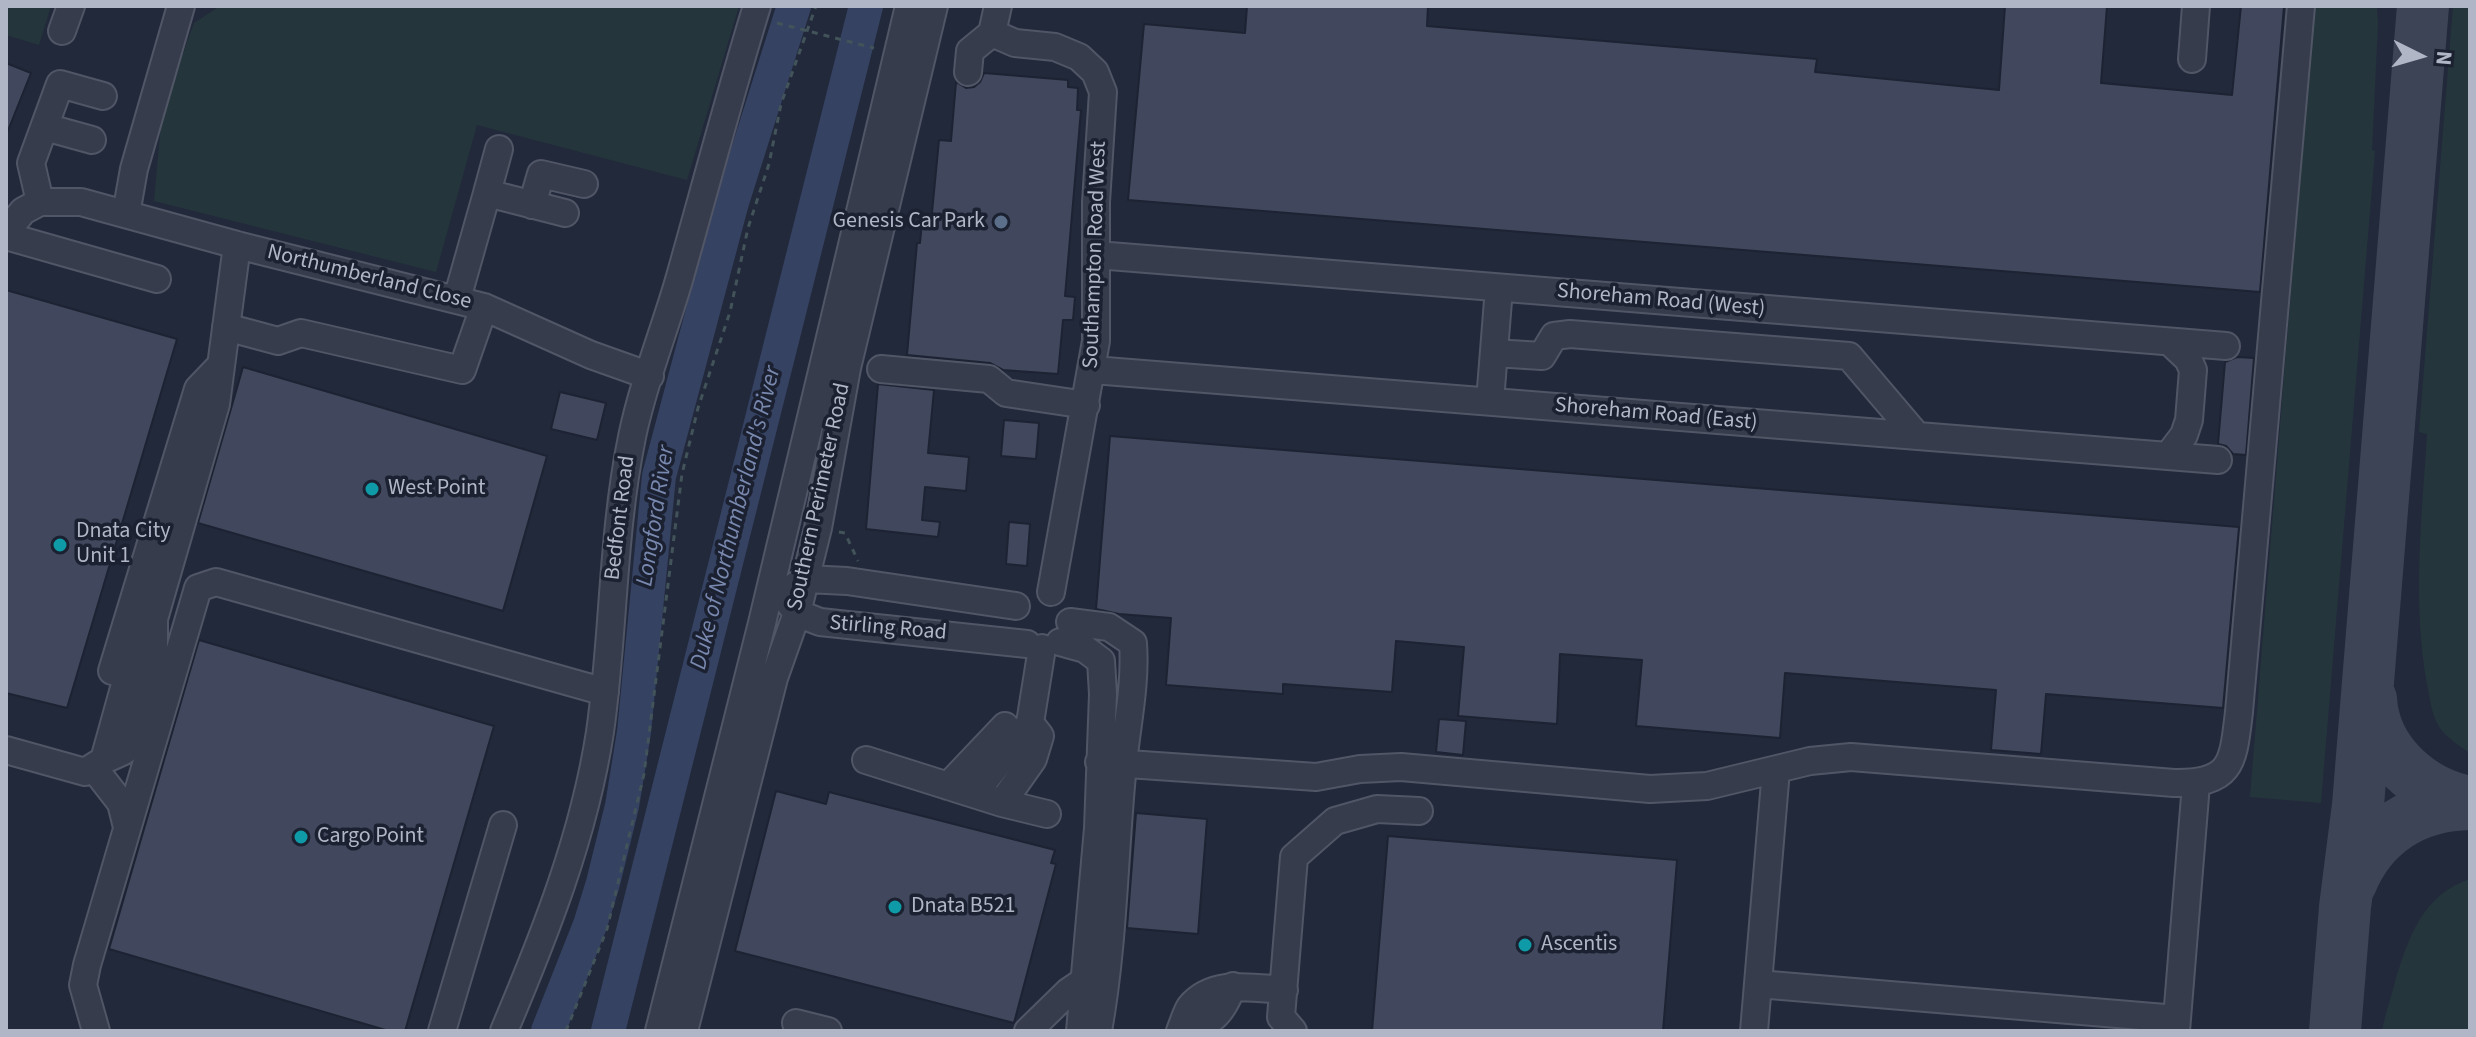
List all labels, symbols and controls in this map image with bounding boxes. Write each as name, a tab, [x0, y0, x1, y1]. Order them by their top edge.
north arrow	[2380, 16, 2460, 96]
text: N	[2427, 49, 2460, 67]
street label: Southampton Road West	[1079, 141, 1113, 369]
place label: Genesis Car Park	[833, 209, 985, 235]
marker: Genesis Car Park	[992, 213, 1010, 231]
street label: Northumberland Close	[264, 240, 474, 316]
street label: Shoreham Road (West)	[1556, 279, 1766, 323]
water label: Duke of Northumberland's River	[685, 363, 789, 673]
street label: Southern Perimeter Road	[783, 381, 857, 613]
street label: Shoreham Road (East)	[1553, 393, 1759, 437]
water label: Longford River	[632, 443, 682, 589]
street label: Bedfont Road	[600, 454, 642, 582]
place label: West Point	[388, 476, 486, 502]
marker: West Point	[363, 480, 381, 498]
place label: Dnata City Unit 1	[76, 519, 170, 570]
marker: Dnata City Unit 1	[51, 536, 69, 554]
street label: Stirling Road	[828, 611, 948, 647]
place label: Cargo Point	[317, 824, 424, 850]
marker: Cargo Point	[292, 828, 310, 846]
place label: Dnata B521	[911, 894, 1016, 920]
marker: Dnata B521	[886, 898, 904, 916]
place label: Ascentis	[1541, 932, 1617, 958]
marker: Ascentis	[1516, 936, 1534, 954]

